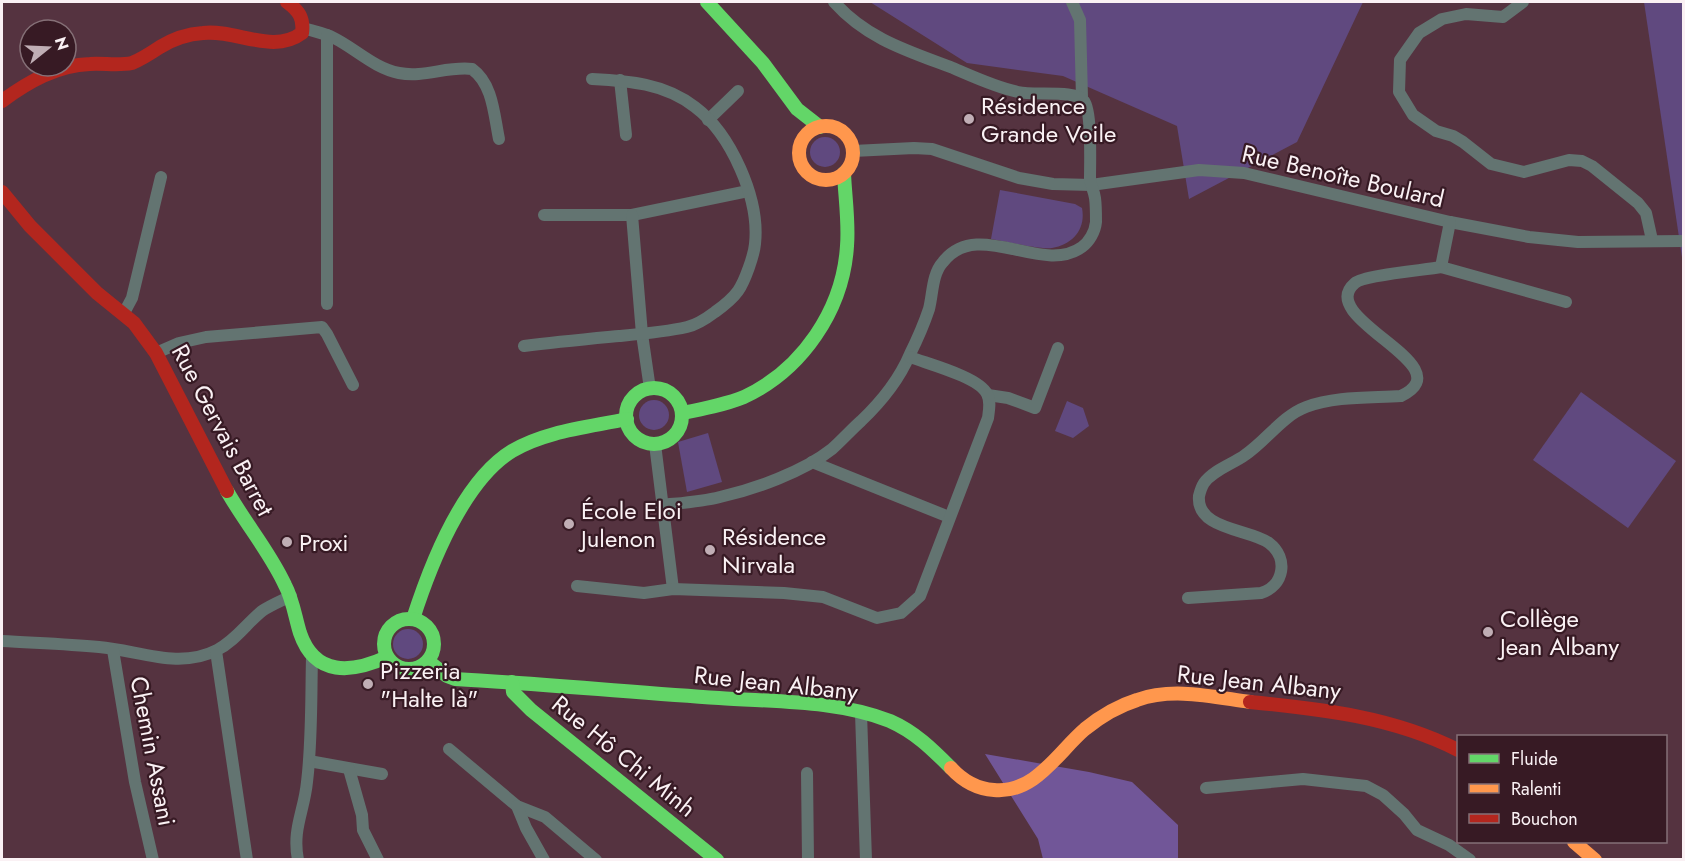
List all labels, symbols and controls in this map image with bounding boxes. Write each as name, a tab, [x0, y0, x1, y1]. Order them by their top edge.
north arrow	[18, 18, 78, 78]
text: N	[49, 34, 75, 53]
place label: Résidence Grande Voile	[981, 88, 1116, 151]
marker: Résidence Grande Voile	[962, 112, 976, 126]
street label: Rue Benoîte Boulard	[1238, 136, 1448, 216]
street label: Rue Gervais Barret	[163, 338, 283, 522]
place label: École Eloi Julenon	[578, 493, 682, 556]
marker: École Eloi Julenon	[562, 517, 576, 531]
place label: Résidence Nirvala	[722, 519, 826, 582]
place label: Proxi	[299, 525, 349, 560]
marker: Proxi	[280, 535, 294, 549]
marker: Résidence Nirvala	[703, 543, 717, 557]
place label: Collège Jean Albany	[1497, 601, 1620, 664]
marker: Collège Jean Albany	[1481, 625, 1495, 639]
place label: Pizzeria "Halte là"	[380, 653, 478, 716]
street label: Rue Jean Albany	[1175, 656, 1343, 708]
street label: Rue Jean Albany	[692, 657, 860, 709]
street label: Chemin Assani	[121, 673, 185, 829]
marker: Pizzeria "Halte là"	[361, 677, 375, 691]
street label: Rue Hô Chi Minh	[544, 687, 704, 825]
legend	[1457, 735, 1667, 843]
text: Fluide	[1511, 746, 1558, 772]
text: Ralenti	[1511, 776, 1562, 802]
text: Bouchon	[1511, 806, 1578, 832]

